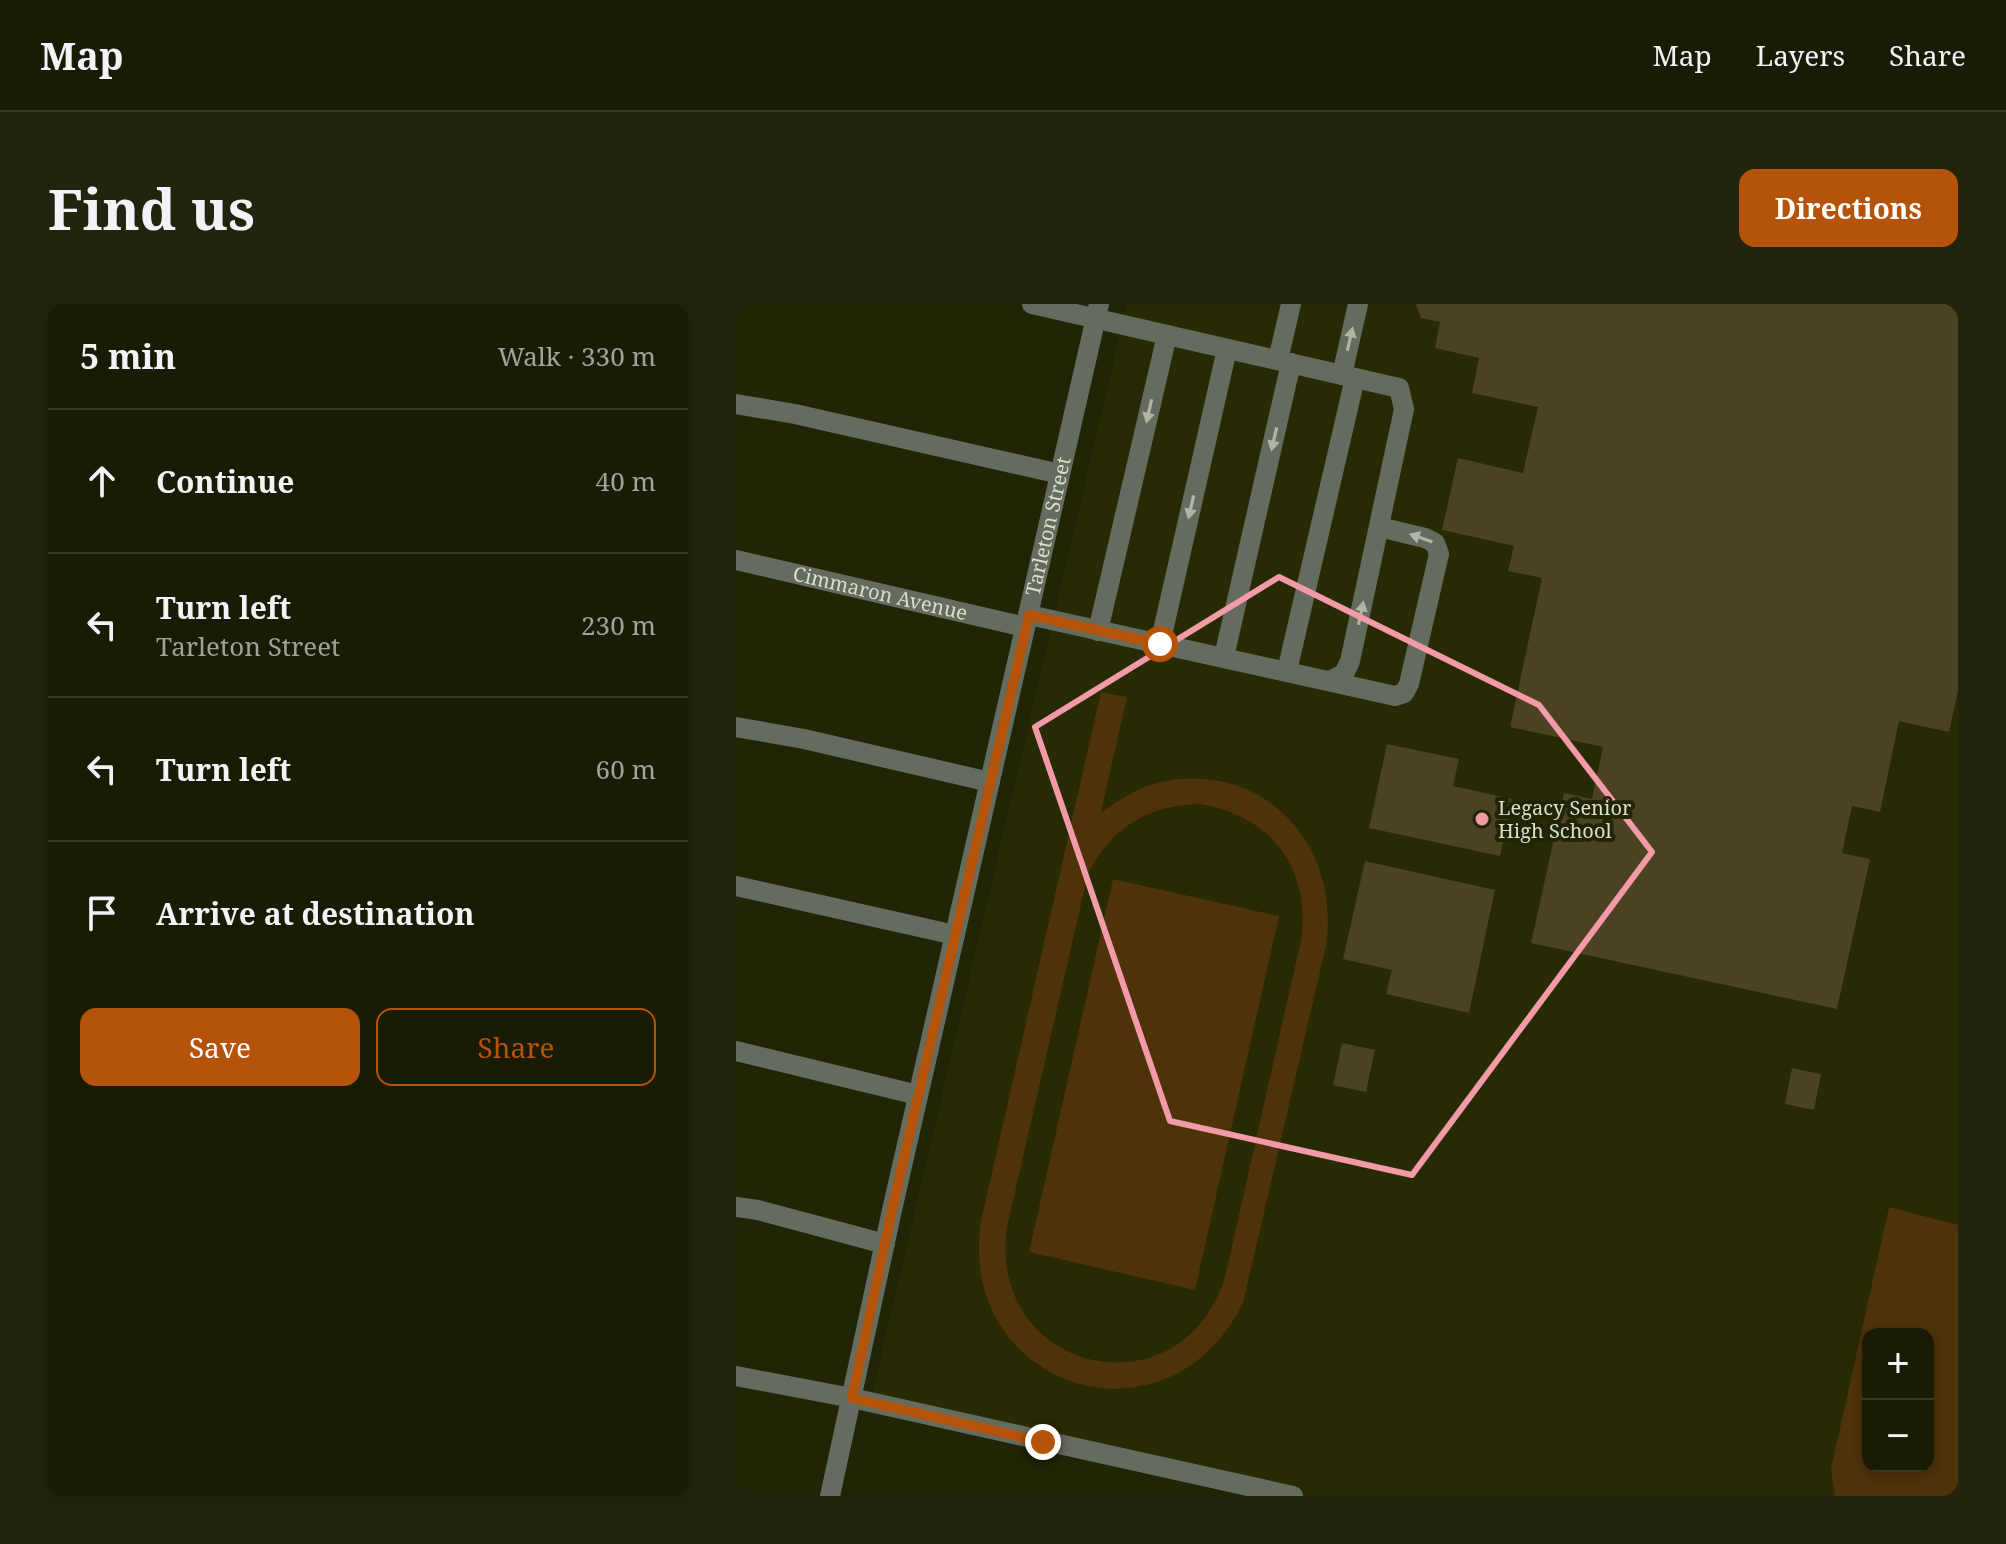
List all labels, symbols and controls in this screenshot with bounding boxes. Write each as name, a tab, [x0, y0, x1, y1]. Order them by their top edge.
text: Map	[40, 29, 124, 81]
text: Map	[1653, 36, 1712, 74]
text: Layers	[1756, 36, 1845, 74]
text: Share	[1889, 36, 1966, 74]
button: Directions	[1739, 169, 1958, 247]
text: Find us	[48, 170, 255, 246]
one-way arrow	[1344, 327, 1357, 352]
text: 5 min	[80, 333, 176, 379]
text: Walk · 330 m	[498, 338, 656, 374]
one-way arrow	[1142, 399, 1155, 424]
one-way arrow	[1267, 427, 1280, 452]
street label: Tarleton Street	[1019, 454, 1077, 598]
icon: ahead	[80, 459, 124, 503]
text: Continue	[156, 461, 294, 502]
text: 40 m	[596, 463, 656, 499]
one-way arrow	[1184, 495, 1197, 520]
one-way arrow	[1409, 532, 1433, 544]
street label: Cimmaron Avenue	[790, 560, 970, 626]
text: Turn left	[156, 587, 291, 628]
one-way arrow	[1355, 600, 1368, 625]
icon: left	[80, 603, 124, 647]
text: 230 m	[581, 607, 656, 643]
route start	[1142, 626, 1178, 662]
text: Tarleton Street	[156, 628, 340, 664]
icon: left	[80, 747, 124, 791]
text: Turn left	[156, 749, 291, 790]
text: 60 m	[596, 751, 656, 787]
place label: Legacy Senior High School	[1498, 794, 1632, 844]
marker: Legacy Senior High School	[1473, 810, 1491, 828]
icon: arrive	[80, 891, 124, 935]
text: Arrive at destination	[156, 893, 475, 934]
button: Save	[80, 1008, 360, 1086]
button: Share	[376, 1008, 656, 1086]
map controls	[1862, 1328, 1934, 1472]
button: +	[1862, 1328, 1934, 1400]
button: −	[1862, 1400, 1934, 1472]
route end	[1025, 1424, 1061, 1460]

